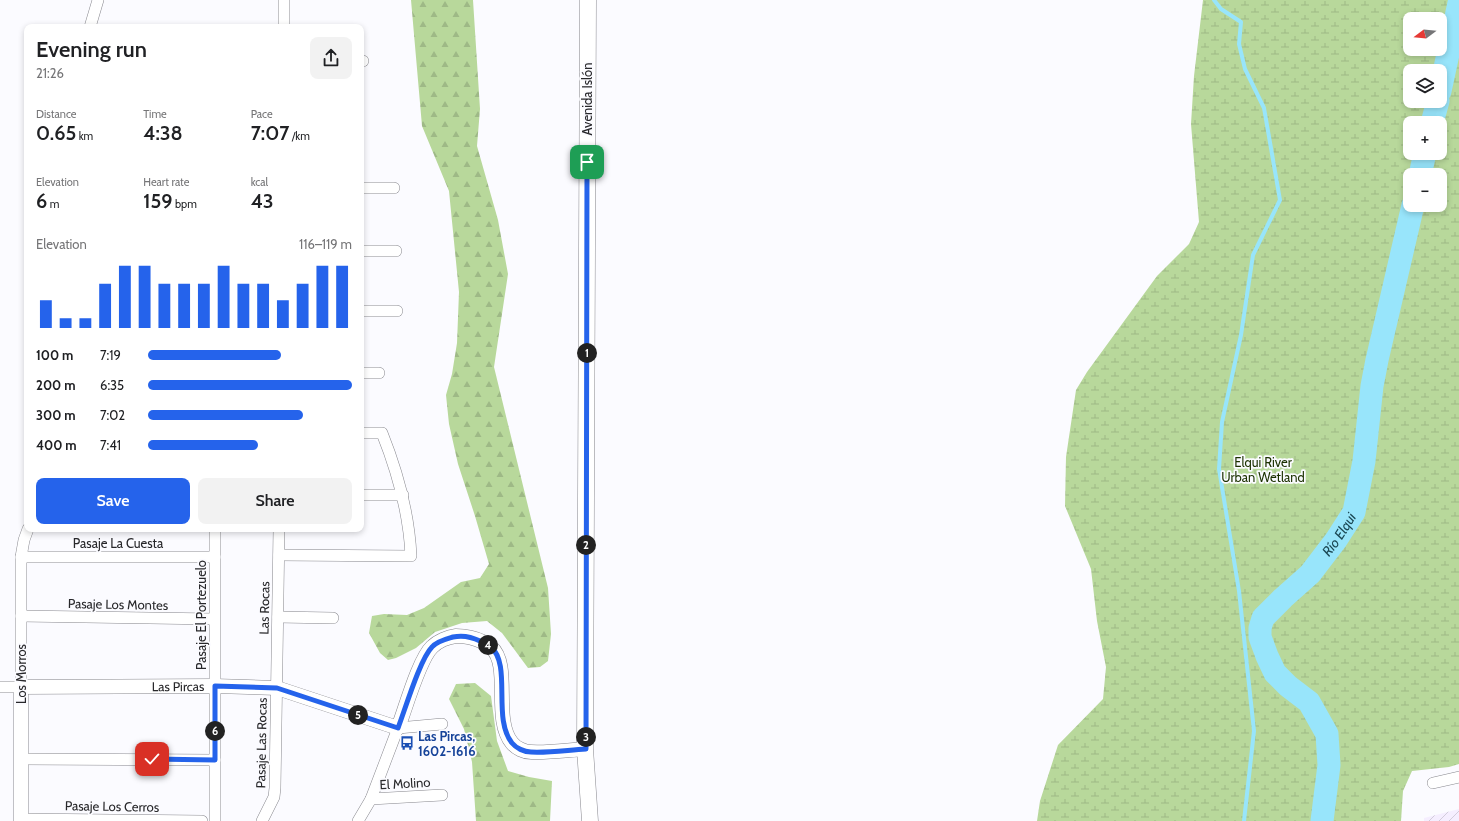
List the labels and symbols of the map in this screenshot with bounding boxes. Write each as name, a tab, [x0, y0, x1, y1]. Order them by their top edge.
north arrow	[1403, 12, 1447, 56]
street label: Avenida Islón	[579, 63, 595, 135]
pin	[570, 145, 604, 179]
pin: 1	[577, 343, 597, 363]
park label: Elqui River Urban Wetland	[1221, 454, 1305, 485]
water label: Río Elqui	[1318, 509, 1361, 560]
street label: Pasaje La Cuesta	[73, 535, 164, 552]
pin: 2	[576, 535, 596, 555]
street label: Pasaje El Portezuelo	[193, 560, 210, 670]
street label: Las Rocas	[256, 581, 272, 635]
street label: Pasaje Los Montes	[68, 595, 169, 614]
pin: 4	[478, 635, 498, 655]
street label: Los Morros	[13, 643, 29, 704]
street label: Las Pircas	[152, 678, 205, 694]
street label: Pasaje Las Rocas	[252, 697, 271, 789]
pin: 5	[348, 705, 368, 725]
pin: 6	[205, 721, 225, 741]
pin: 3	[576, 727, 596, 747]
place label: Las Pircas, 1602-1616	[418, 728, 475, 759]
bus stop icon: Las Pircas, 1602-1616	[399, 735, 415, 751]
pin	[135, 742, 169, 776]
street label: El Molino	[379, 774, 431, 792]
street label: Pasaje Los Cerros	[65, 797, 160, 816]

